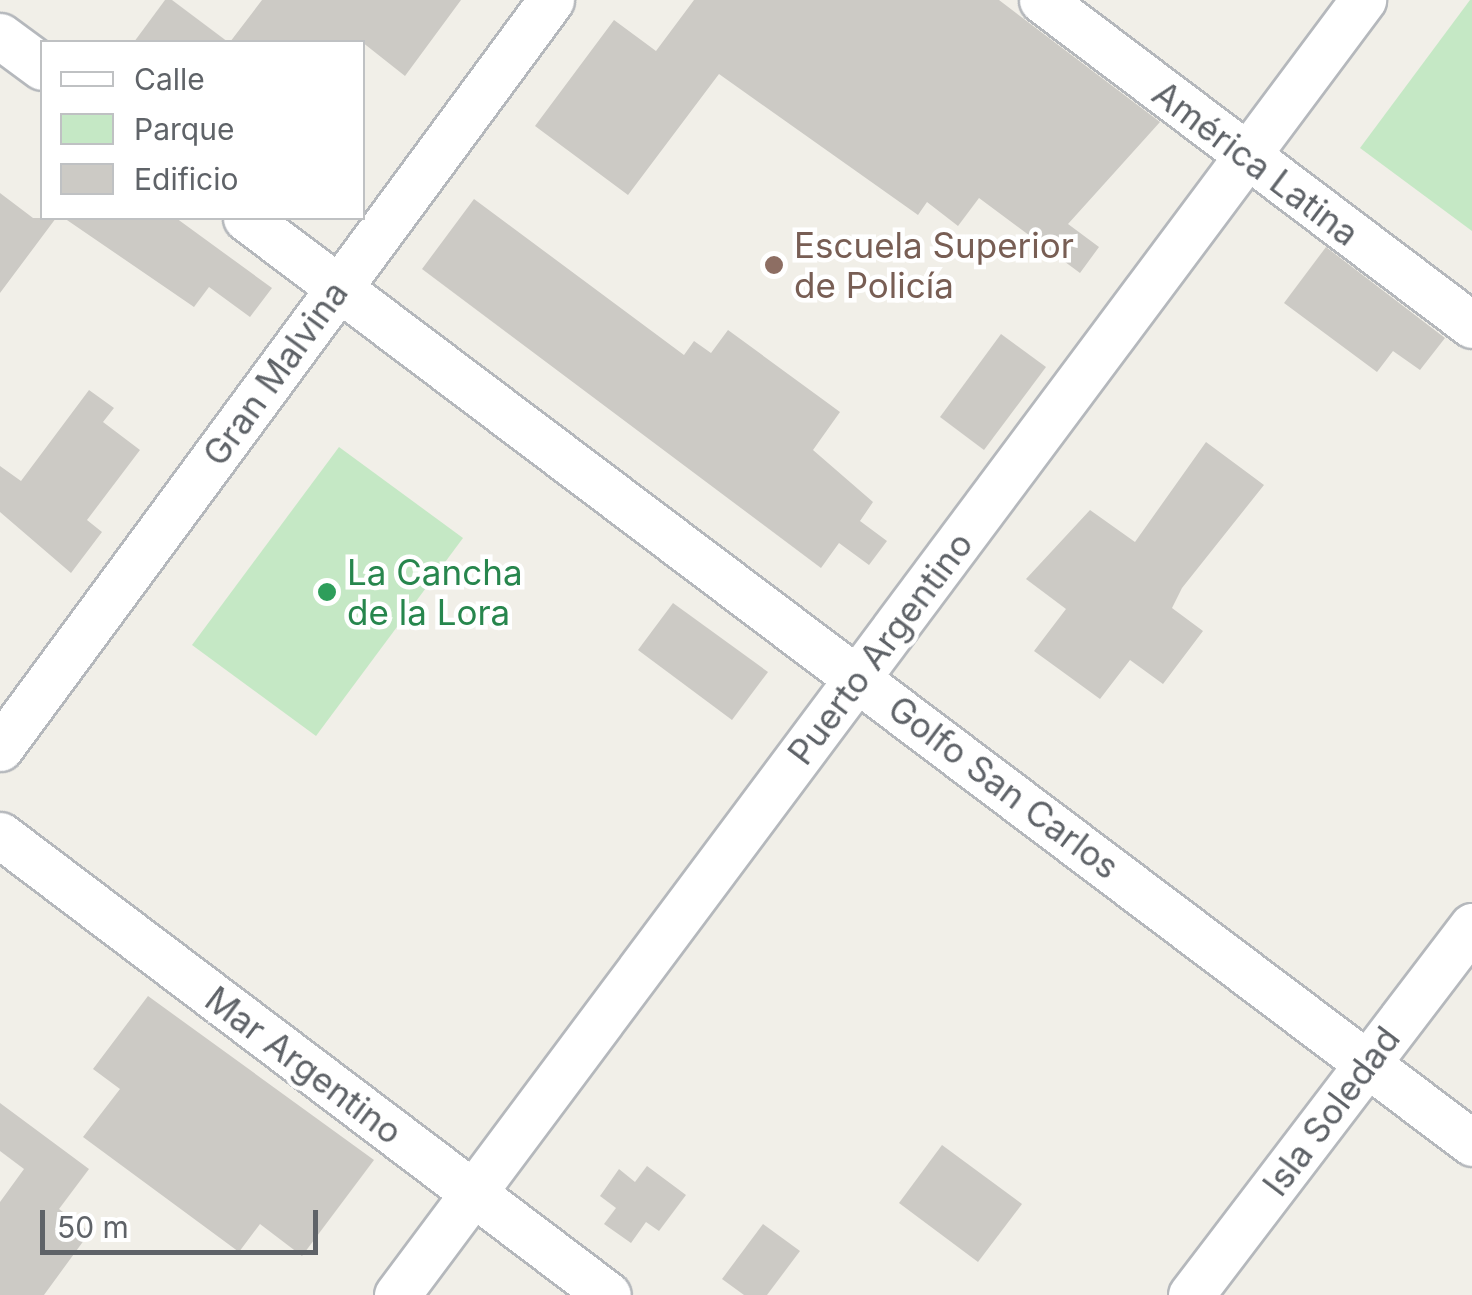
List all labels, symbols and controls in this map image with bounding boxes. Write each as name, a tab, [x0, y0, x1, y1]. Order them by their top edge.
legend	[40, 40, 365, 220]
text: Calle	[134, 61, 205, 97]
street label: América Latina	[1145, 72, 1367, 254]
text: Parque	[134, 111, 234, 147]
text: Edificio	[134, 161, 238, 197]
place label: Escuela Superior de Policía	[794, 224, 1074, 306]
marker: Escuela Superior de Policía	[763, 254, 785, 276]
street label: Gran Malvina	[194, 273, 356, 473]
street label: Puerto Argentino	[779, 524, 981, 772]
place label: La Cancha de la Lora	[347, 551, 523, 633]
marker: La Cancha de la Lora	[316, 581, 338, 603]
street label: Golfo San Carlos	[880, 687, 1128, 887]
street label: Mar Argentino	[197, 977, 411, 1153]
street label: Isla Soledad	[1254, 1018, 1408, 1204]
scale bar	[45, 1190, 322, 1252]
text: 50 m	[57, 1209, 129, 1245]

